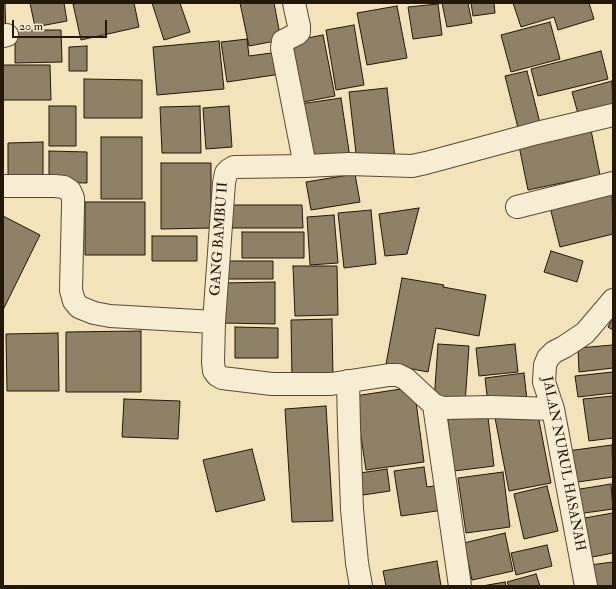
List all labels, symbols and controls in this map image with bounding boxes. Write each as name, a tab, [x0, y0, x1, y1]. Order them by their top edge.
scale bar	[14, 12, 109, 38]
text: 20 m	[19, 19, 43, 34]
street label: GANG BAMBU II	[208, 181, 232, 297]
street label: JALAN NURUL HASANAH	[538, 375, 588, 553]

